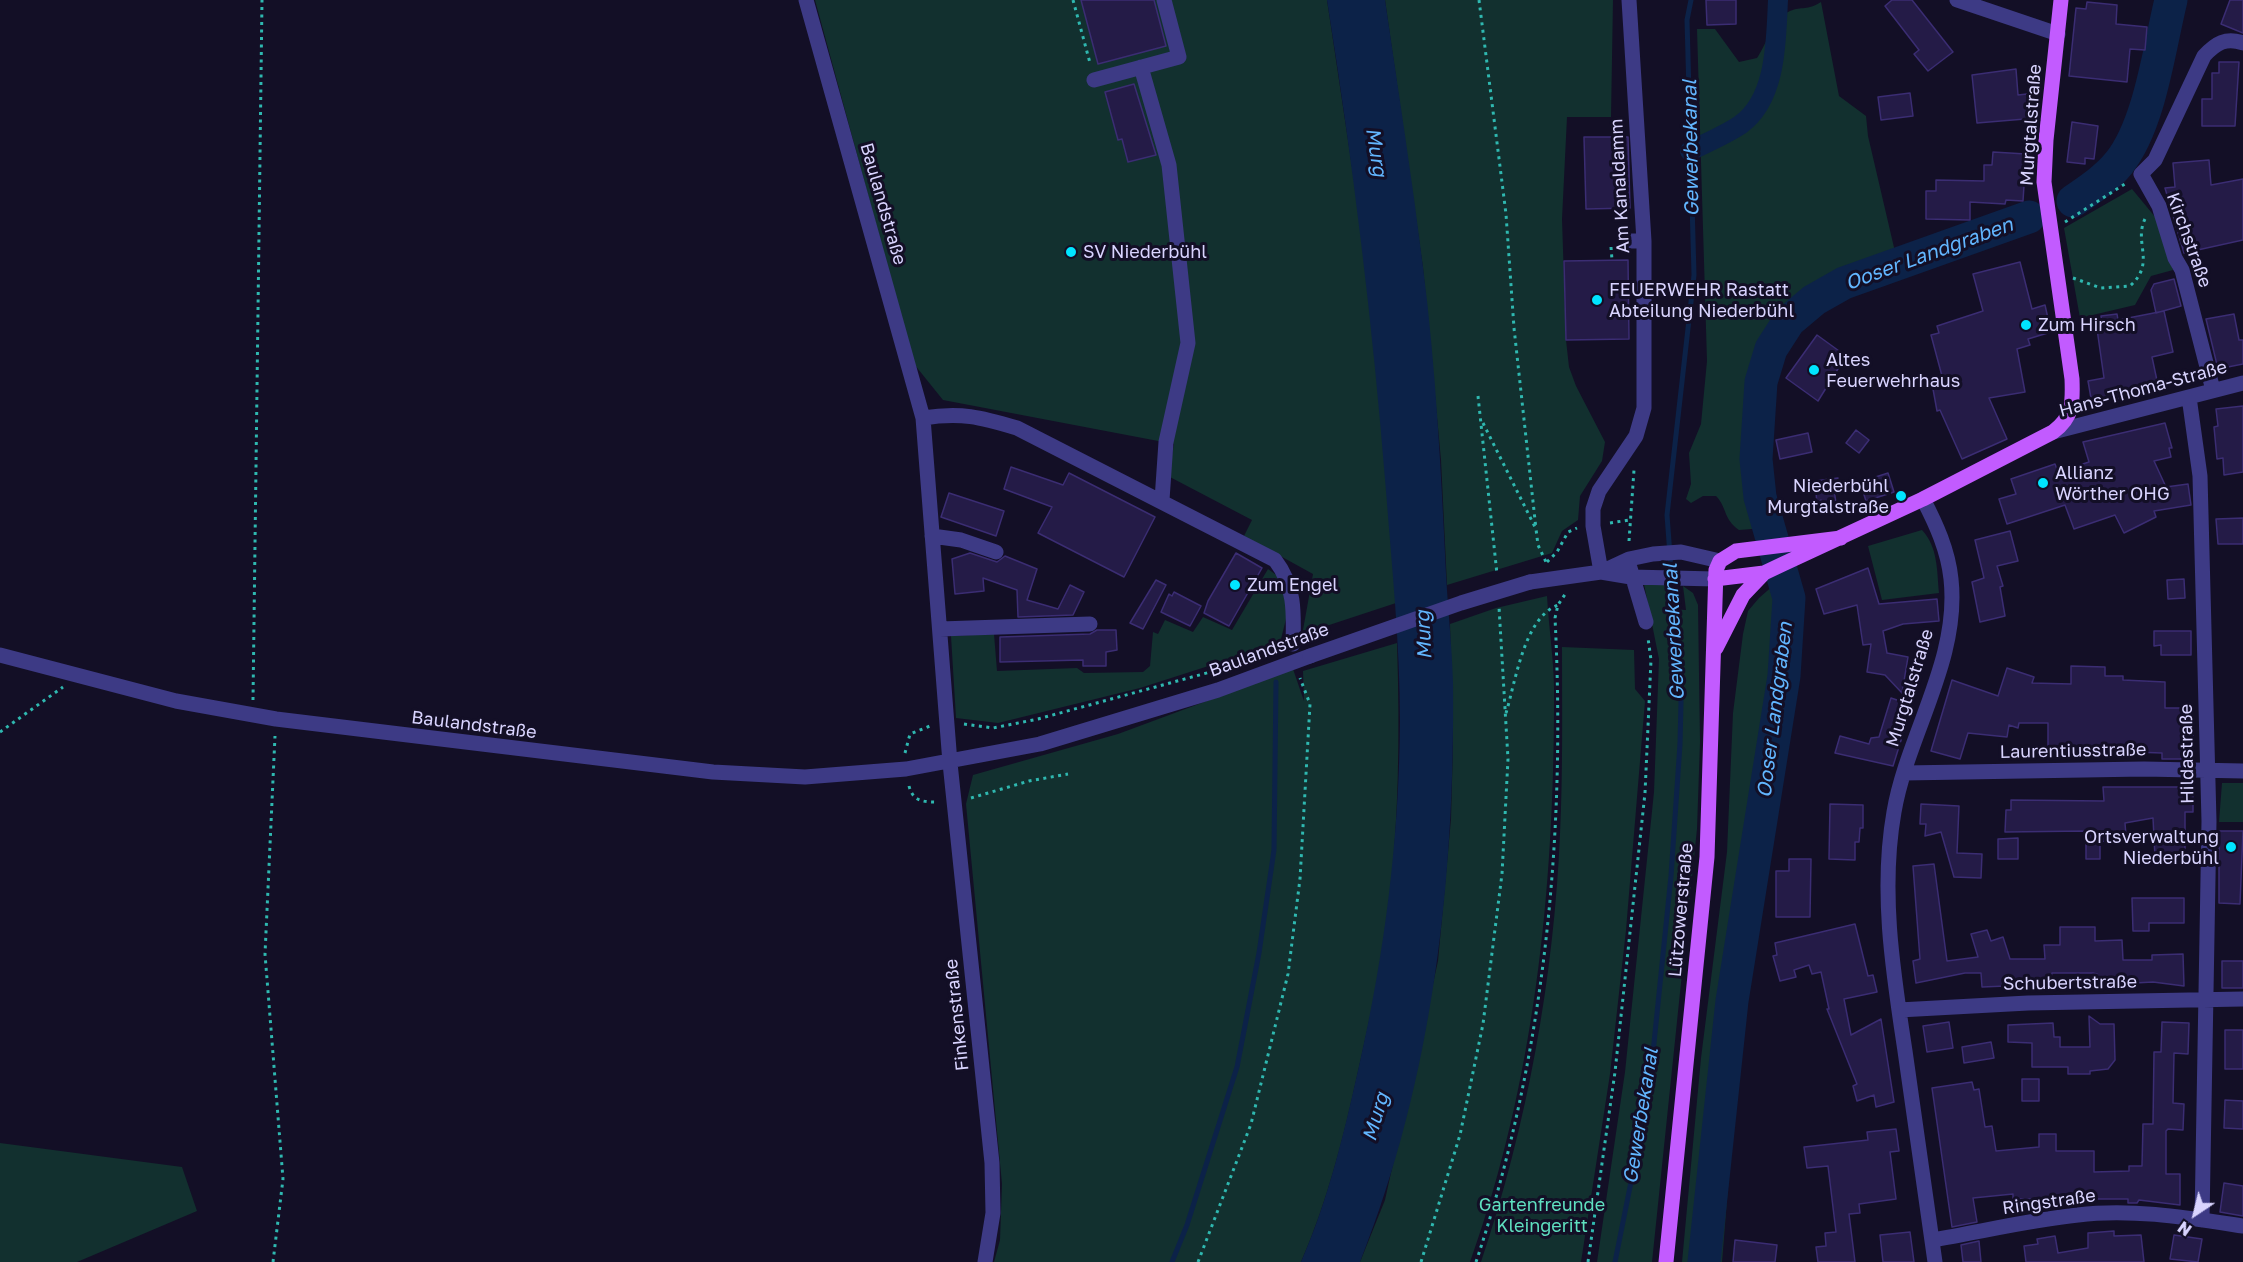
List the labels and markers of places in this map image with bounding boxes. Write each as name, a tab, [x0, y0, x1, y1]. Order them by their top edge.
place label: SV Niederbühl	[1083, 241, 1207, 263]
marker: SV Niederbühl	[1064, 245, 1078, 259]
place label: FEUERWEHR Rastatt Abteilung Niederbühl	[1609, 279, 1794, 322]
marker: FEUERWEHR Rastatt Abteilung Niederbühl	[1590, 293, 1604, 307]
place label: Zum Hirsch	[2038, 314, 2136, 336]
marker: Zum Hirsch	[2019, 318, 2033, 332]
place label: Altes Feuerwehrhaus	[1826, 349, 1960, 392]
marker: Altes Feuerwehrhaus	[1807, 363, 1821, 377]
place label: Allianz Wörther OHG	[2055, 462, 2170, 504]
place label: Niederbühl Murgtalstraße	[1767, 475, 1889, 518]
marker: Allianz Wörther OHG	[2036, 476, 2050, 490]
marker: Niederbühl Murgtalstraße	[1894, 489, 1908, 503]
place label: Zum Engel	[1247, 574, 1338, 596]
marker: Zum Engel	[1228, 578, 1242, 592]
place label: Ortsverwaltung Niederbühl	[2084, 826, 2219, 868]
marker: Ortsverwaltung Niederbühl	[2224, 840, 2238, 854]

